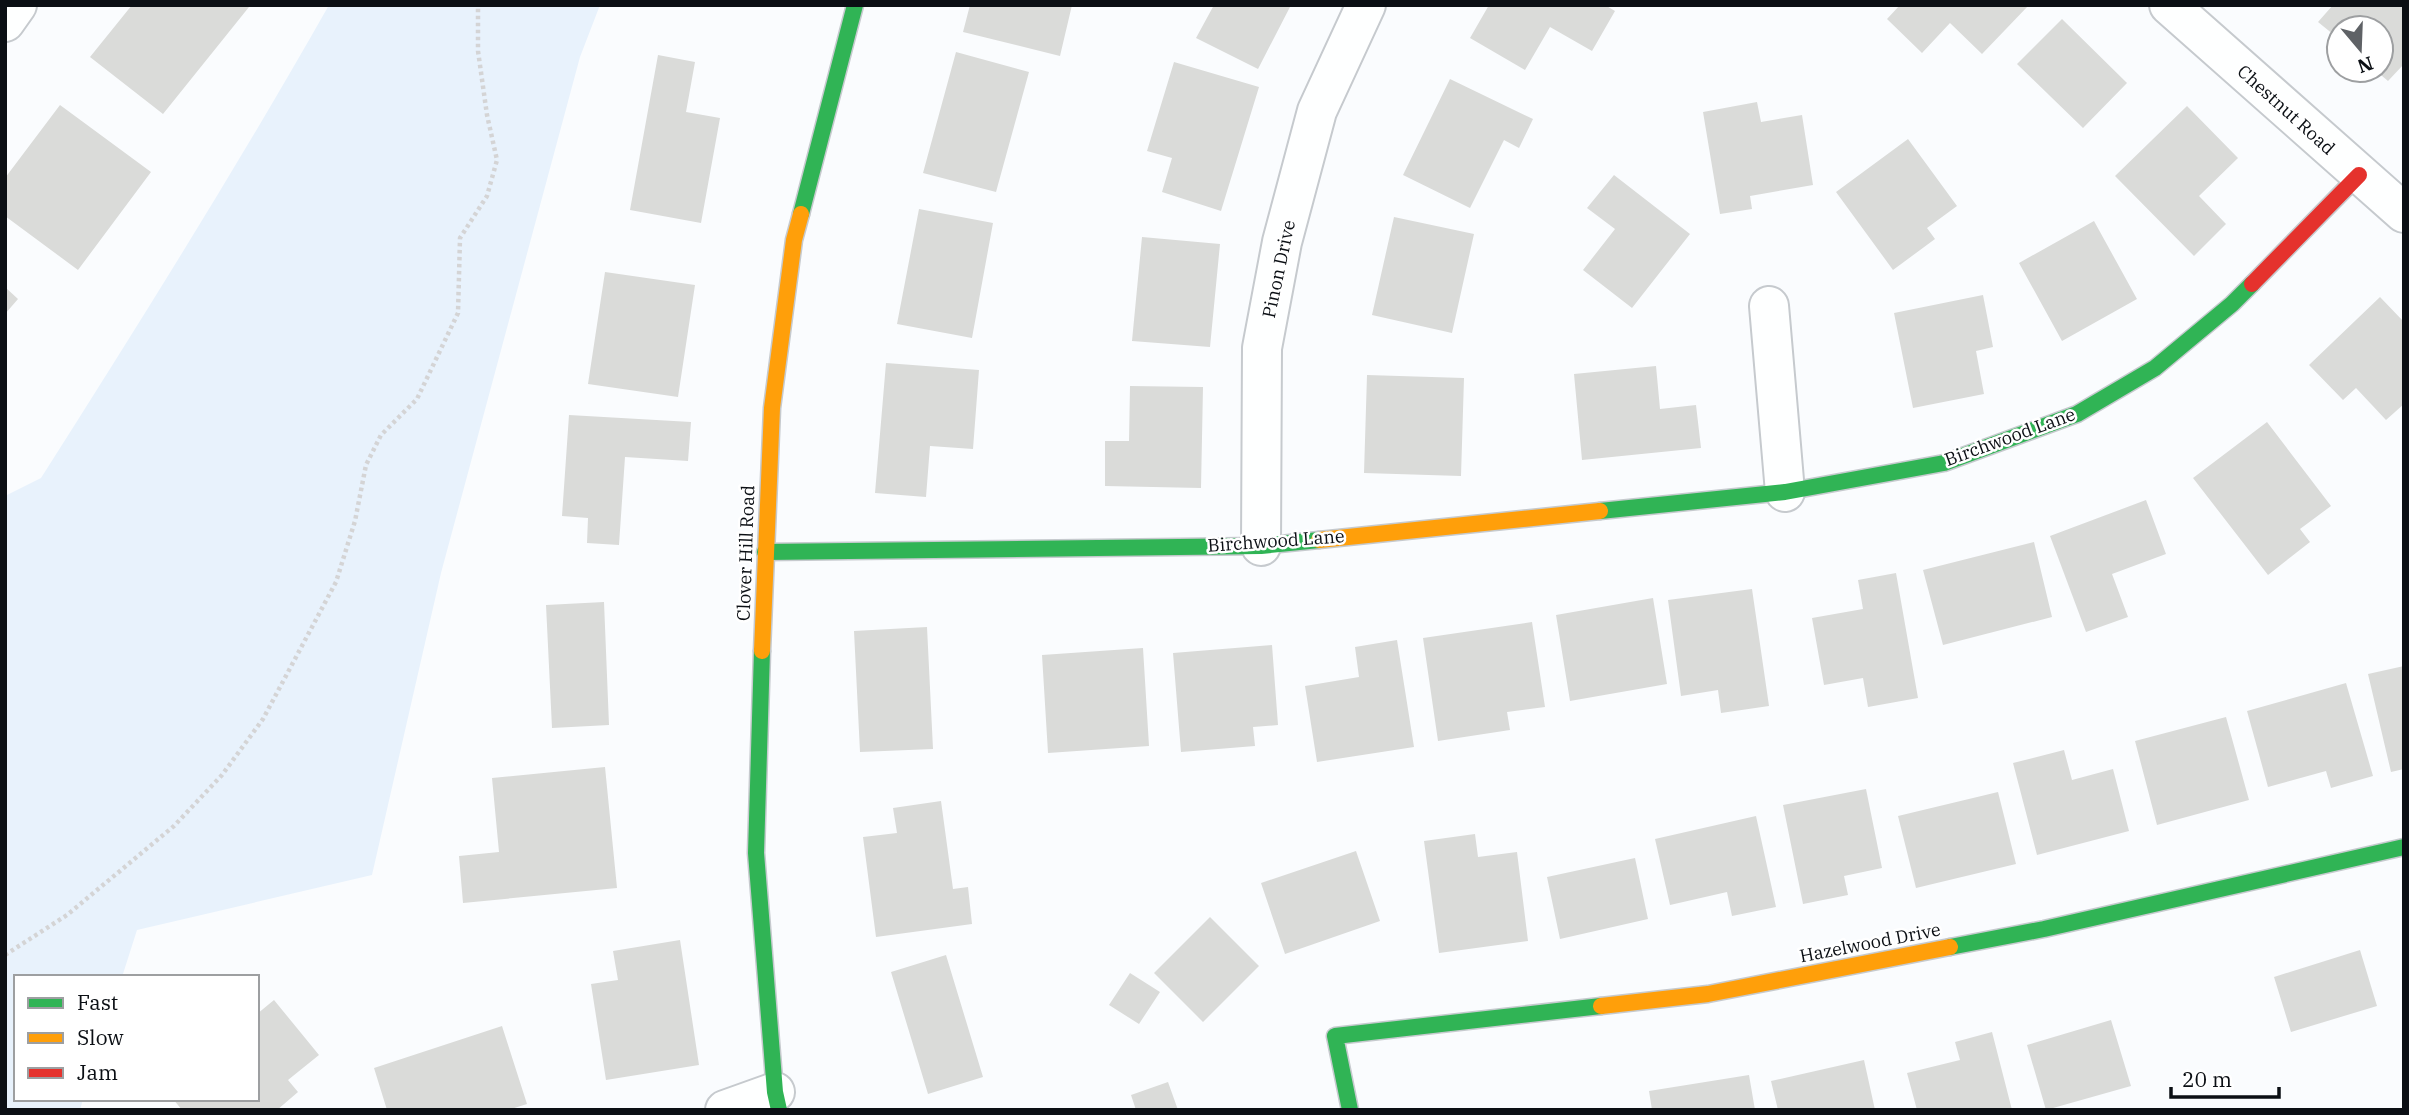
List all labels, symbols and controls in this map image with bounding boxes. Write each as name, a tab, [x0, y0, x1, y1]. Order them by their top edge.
north arrow	[2325, 14, 2395, 84]
text: N	[2355, 51, 2377, 79]
street label: Chestnut Road	[2233, 60, 2340, 160]
street label: Pinon Drive	[1257, 218, 1300, 320]
street label: Birchwood Lane	[1941, 402, 2078, 471]
street label: Clover Hill Road	[732, 485, 759, 621]
street label: Birchwood Lane	[1207, 524, 1345, 557]
street label: Hazelwood Drive	[1797, 918, 1942, 967]
legend	[14, 975, 259, 1101]
text: Fast	[77, 988, 118, 1016]
text: Slow	[77, 1023, 124, 1051]
scale bar	[2171, 1056, 2280, 1100]
text: Jam	[77, 1058, 118, 1086]
text: 20 m	[2182, 1065, 2232, 1093]

